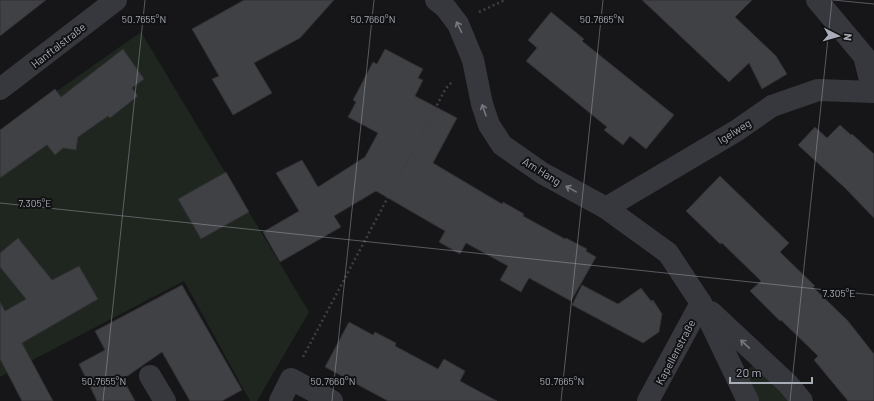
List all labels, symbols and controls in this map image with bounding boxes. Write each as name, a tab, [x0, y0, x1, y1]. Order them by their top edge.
text: 50.7655°N	[122, 13, 166, 25]
text: 50.7660°N	[351, 13, 395, 25]
text: 50.7665°N	[580, 13, 624, 25]
north arrow	[818, 16, 858, 56]
street label: Hanftalstraße	[28, 20, 88, 70]
one-way arrow	[455, 21, 462, 33]
text: N	[842, 33, 855, 41]
one-way arrow	[480, 105, 488, 117]
street label: Igelweg	[715, 116, 753, 146]
street label: Am Hang	[520, 154, 564, 188]
one-way arrow	[566, 184, 578, 192]
text: 7.305°E	[19, 197, 51, 209]
text: 7.305°E	[823, 287, 855, 299]
street label: Kapellenstraße	[652, 317, 698, 387]
one-way arrow	[740, 339, 750, 348]
scale bar	[730, 359, 812, 385]
text: 20 m	[736, 365, 762, 379]
text: 50.7655°N	[82, 375, 126, 387]
text: 50.7660°N	[311, 375, 355, 387]
text: 50.7665°N	[540, 375, 584, 387]

